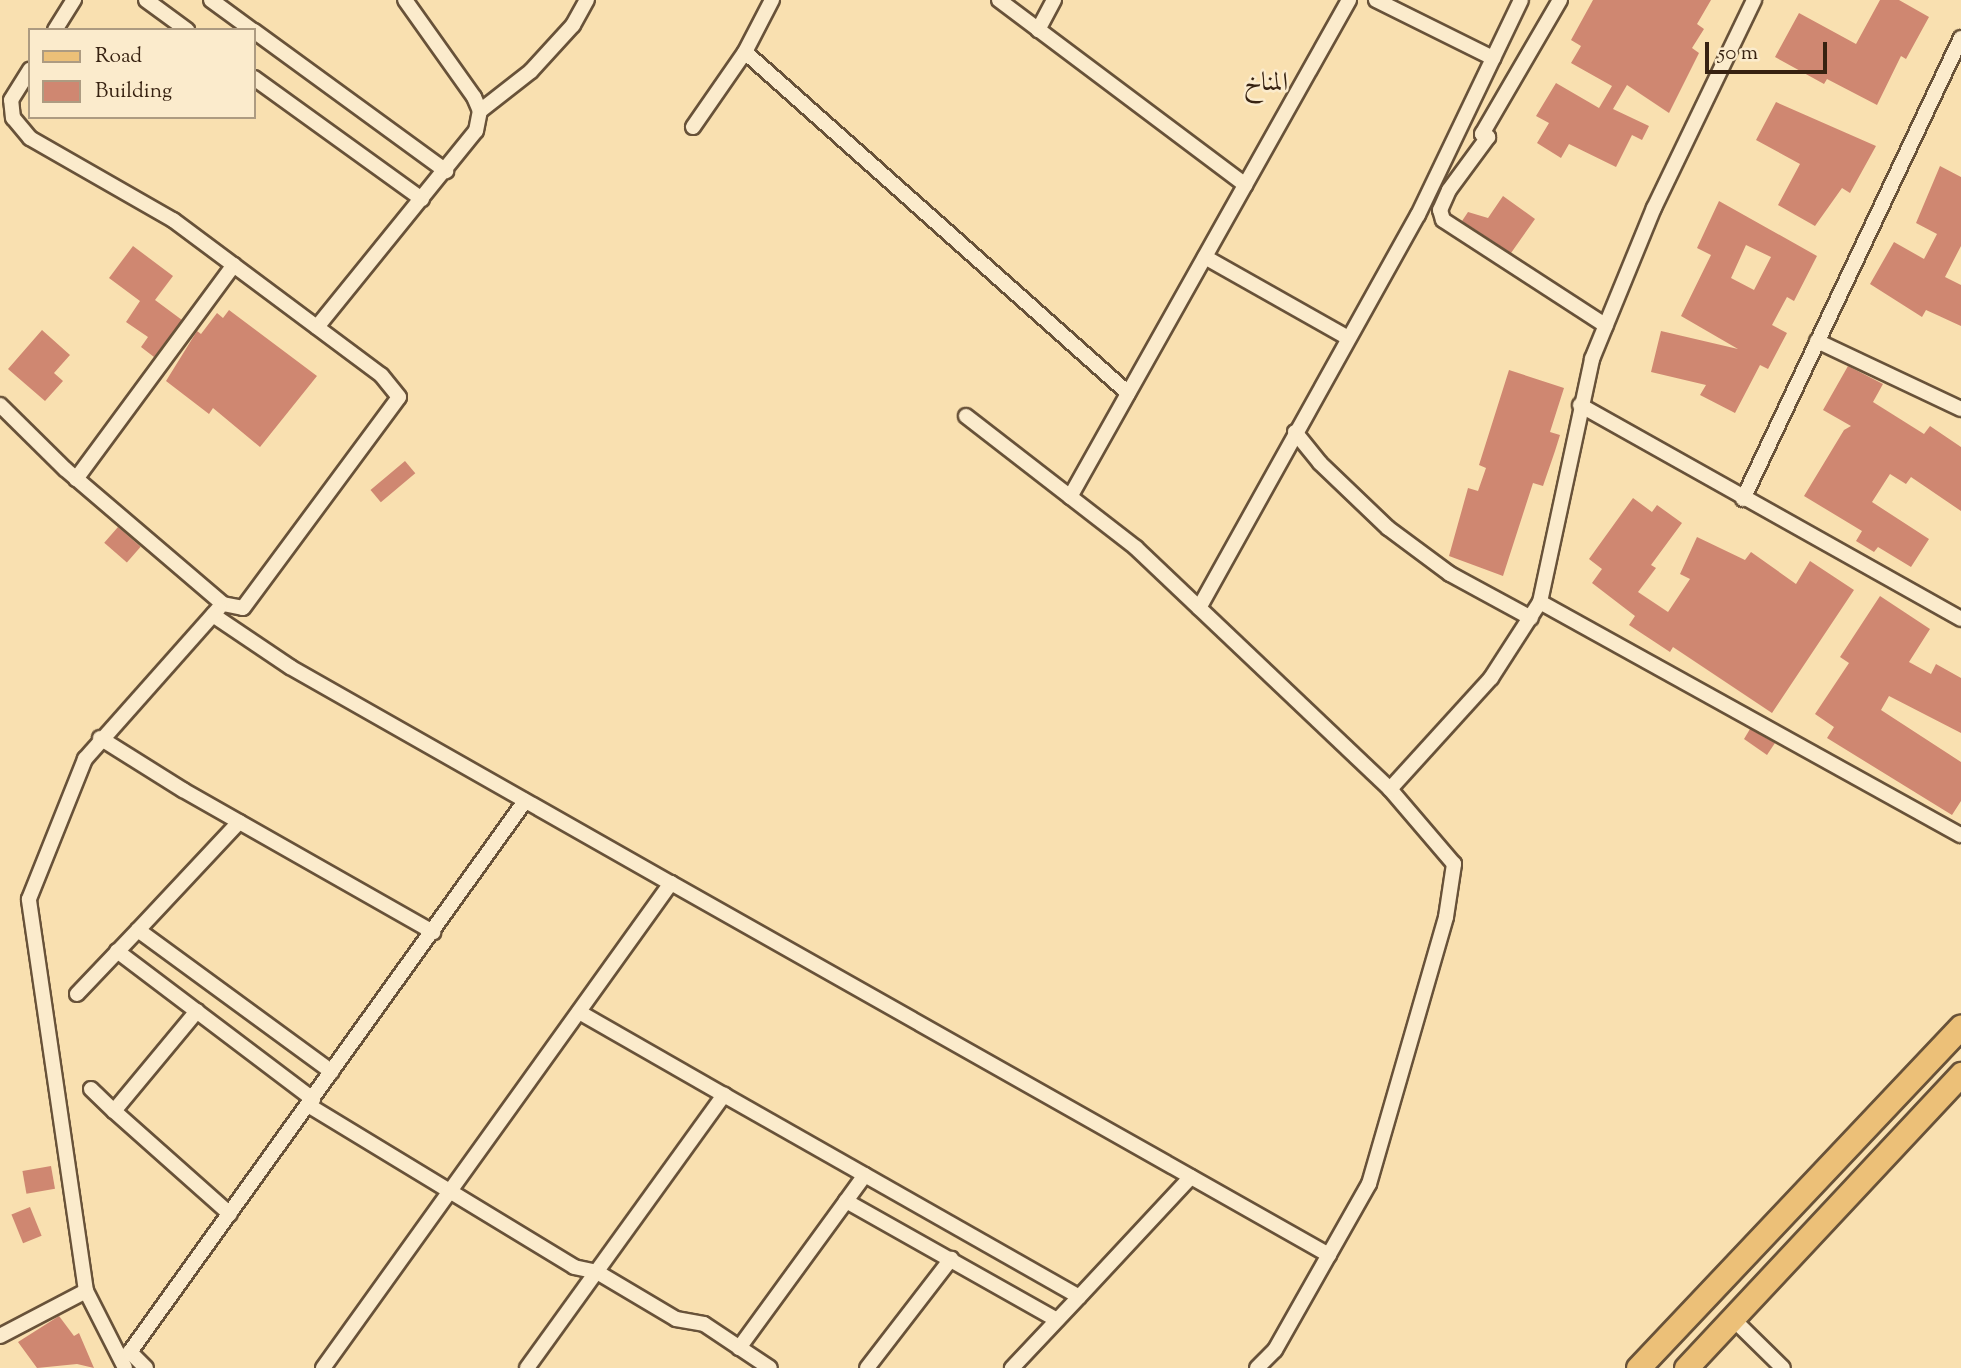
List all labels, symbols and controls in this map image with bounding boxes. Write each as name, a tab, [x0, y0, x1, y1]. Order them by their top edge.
legend	[28, 28, 256, 119]
scale bar	[1709, 28, 1832, 72]
text: 50 m	[1718, 39, 1758, 69]
text: Road	[95, 42, 142, 72]
district label: المناخ	[1244, 68, 1288, 100]
text: Building	[95, 77, 172, 107]

